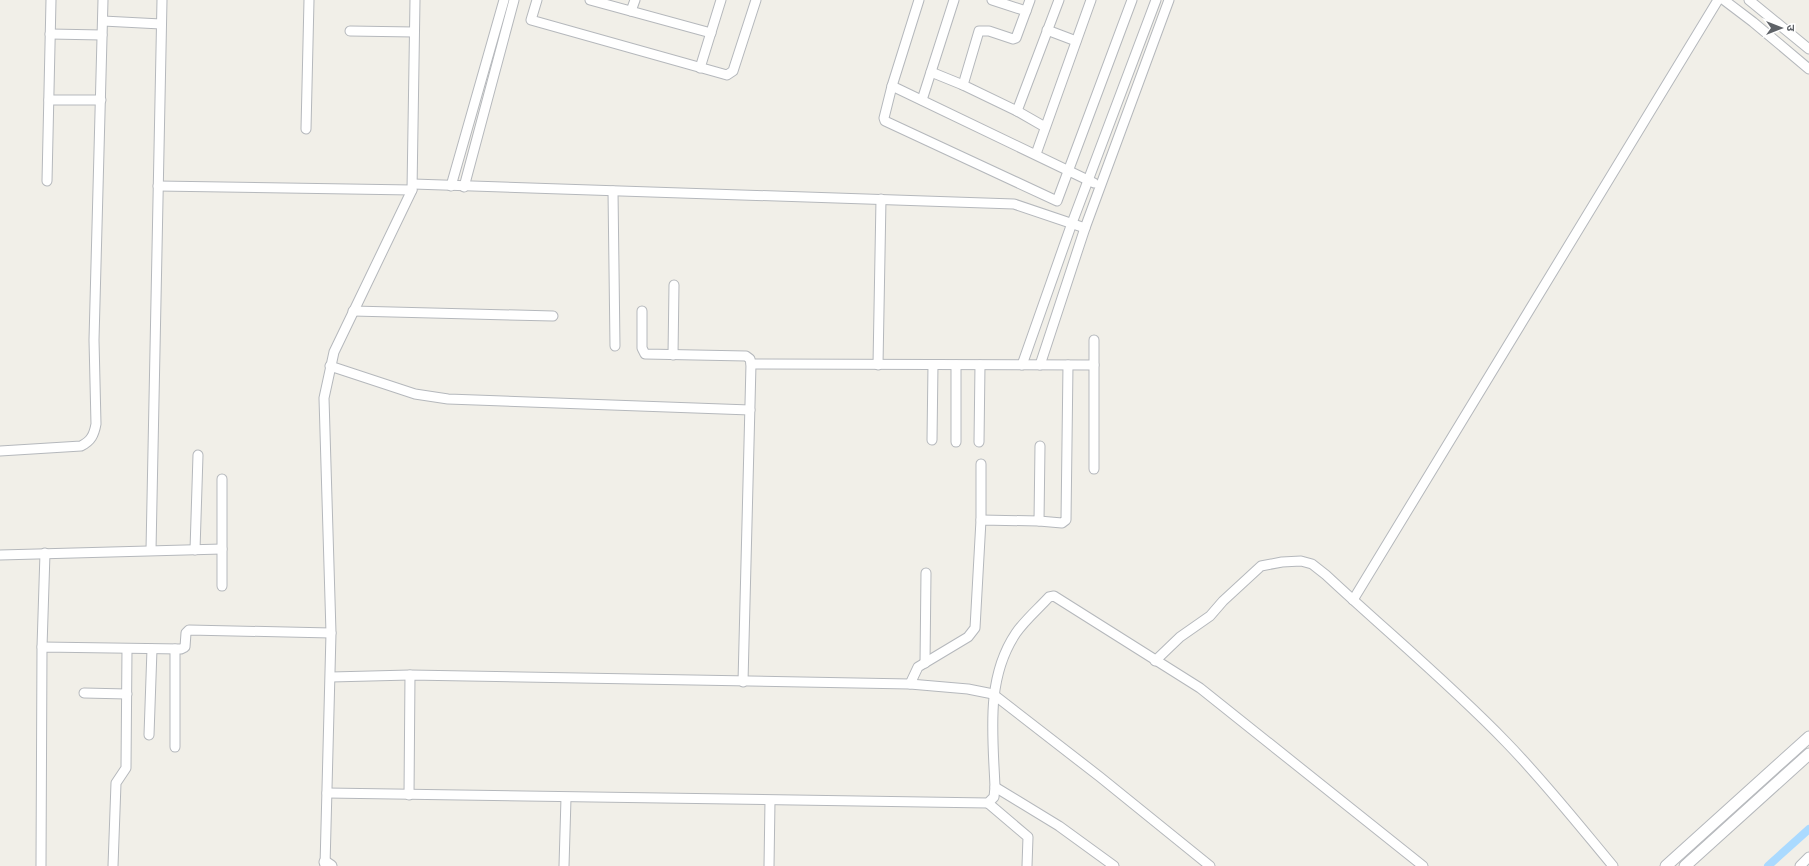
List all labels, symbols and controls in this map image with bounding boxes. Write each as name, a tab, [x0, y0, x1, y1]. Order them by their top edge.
north arrow	[1761, 8, 1801, 48]
text: उ	[1784, 25, 1799, 32]

